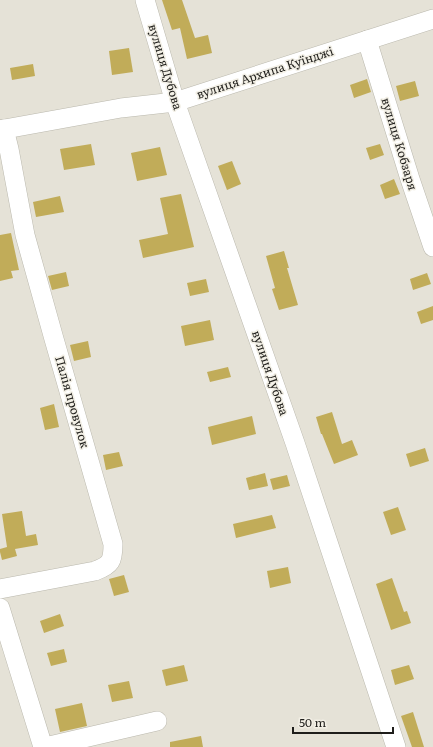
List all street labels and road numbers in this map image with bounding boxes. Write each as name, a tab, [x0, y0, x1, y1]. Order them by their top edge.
street label: вулиця Дубова	[144, 22, 188, 112]
street label: вулиця Архипа Куїнджі	[194, 41, 336, 103]
street label: вулиця Кобзаря	[377, 95, 423, 192]
street label: вулиця Дубова	[248, 328, 294, 418]
street label: Палія провулок	[51, 354, 95, 450]

